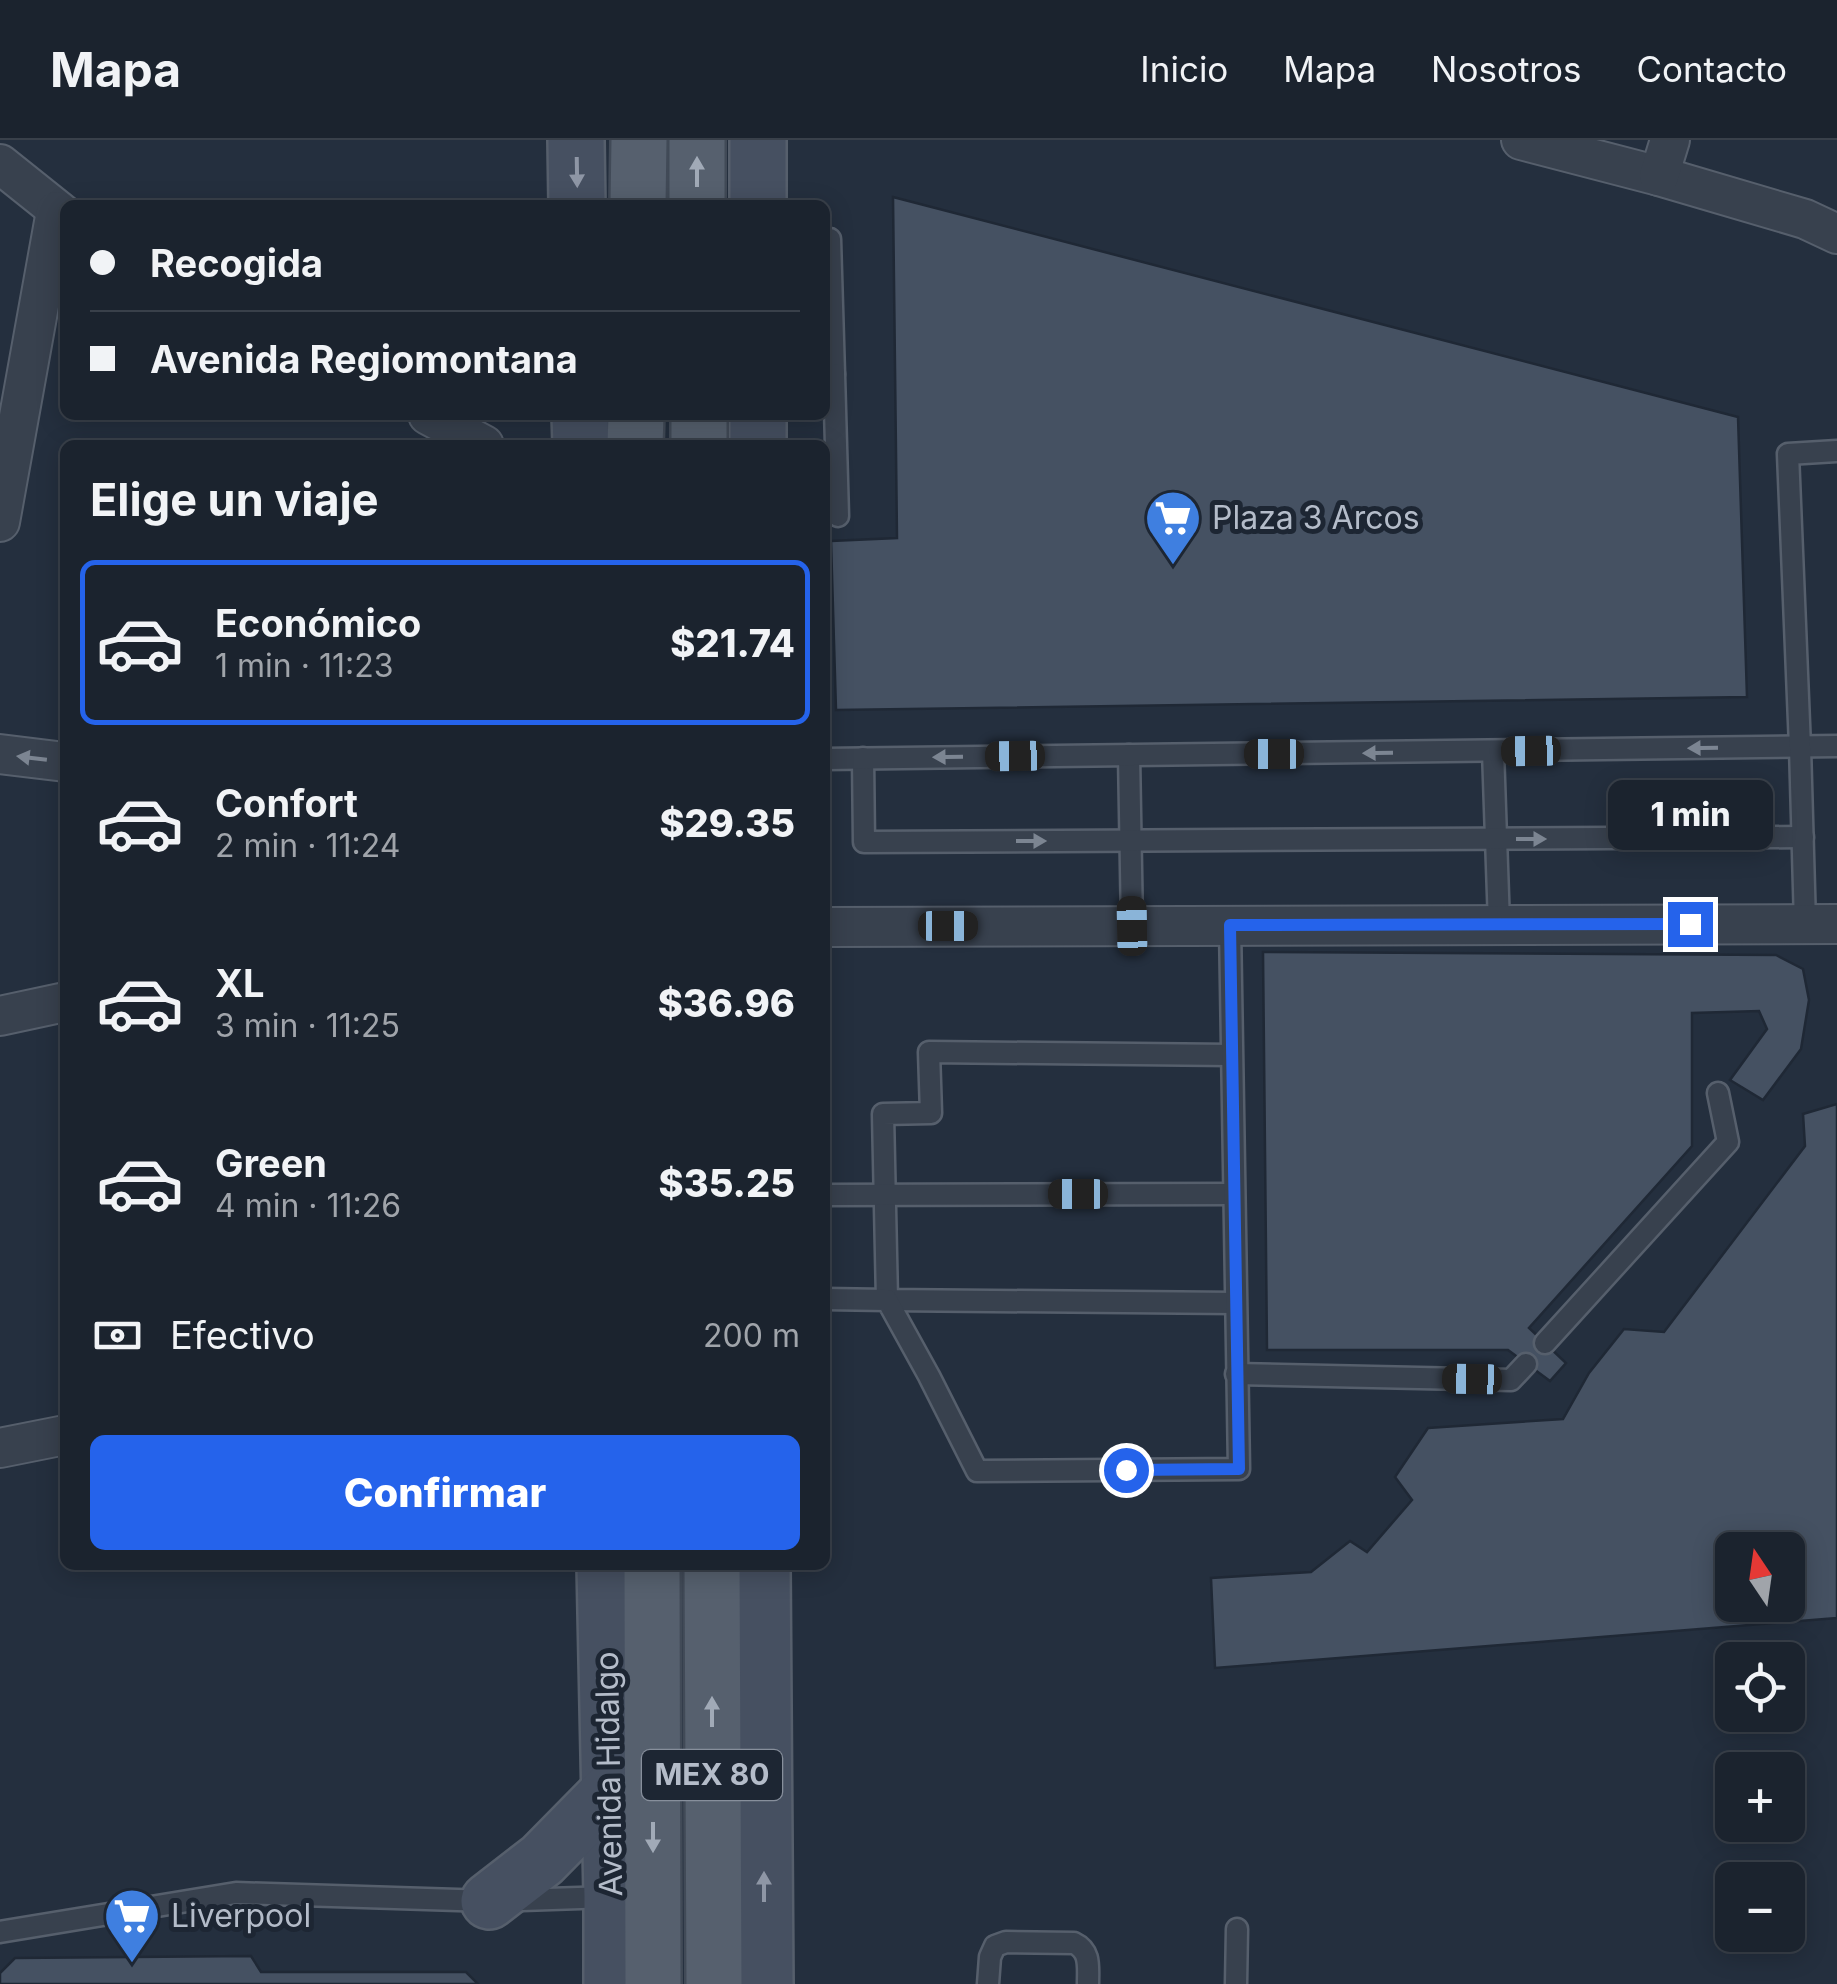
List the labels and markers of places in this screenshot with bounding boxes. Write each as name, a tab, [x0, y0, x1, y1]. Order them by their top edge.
supermarket icon: Plaza 3 Arcos	[1143, 488, 1203, 567]
place label: Plaza 3 Arcos	[1212, 498, 1420, 537]
supermarket icon: Liverpool	[102, 1886, 162, 1965]
place label: Liverpool	[171, 1896, 311, 1935]

